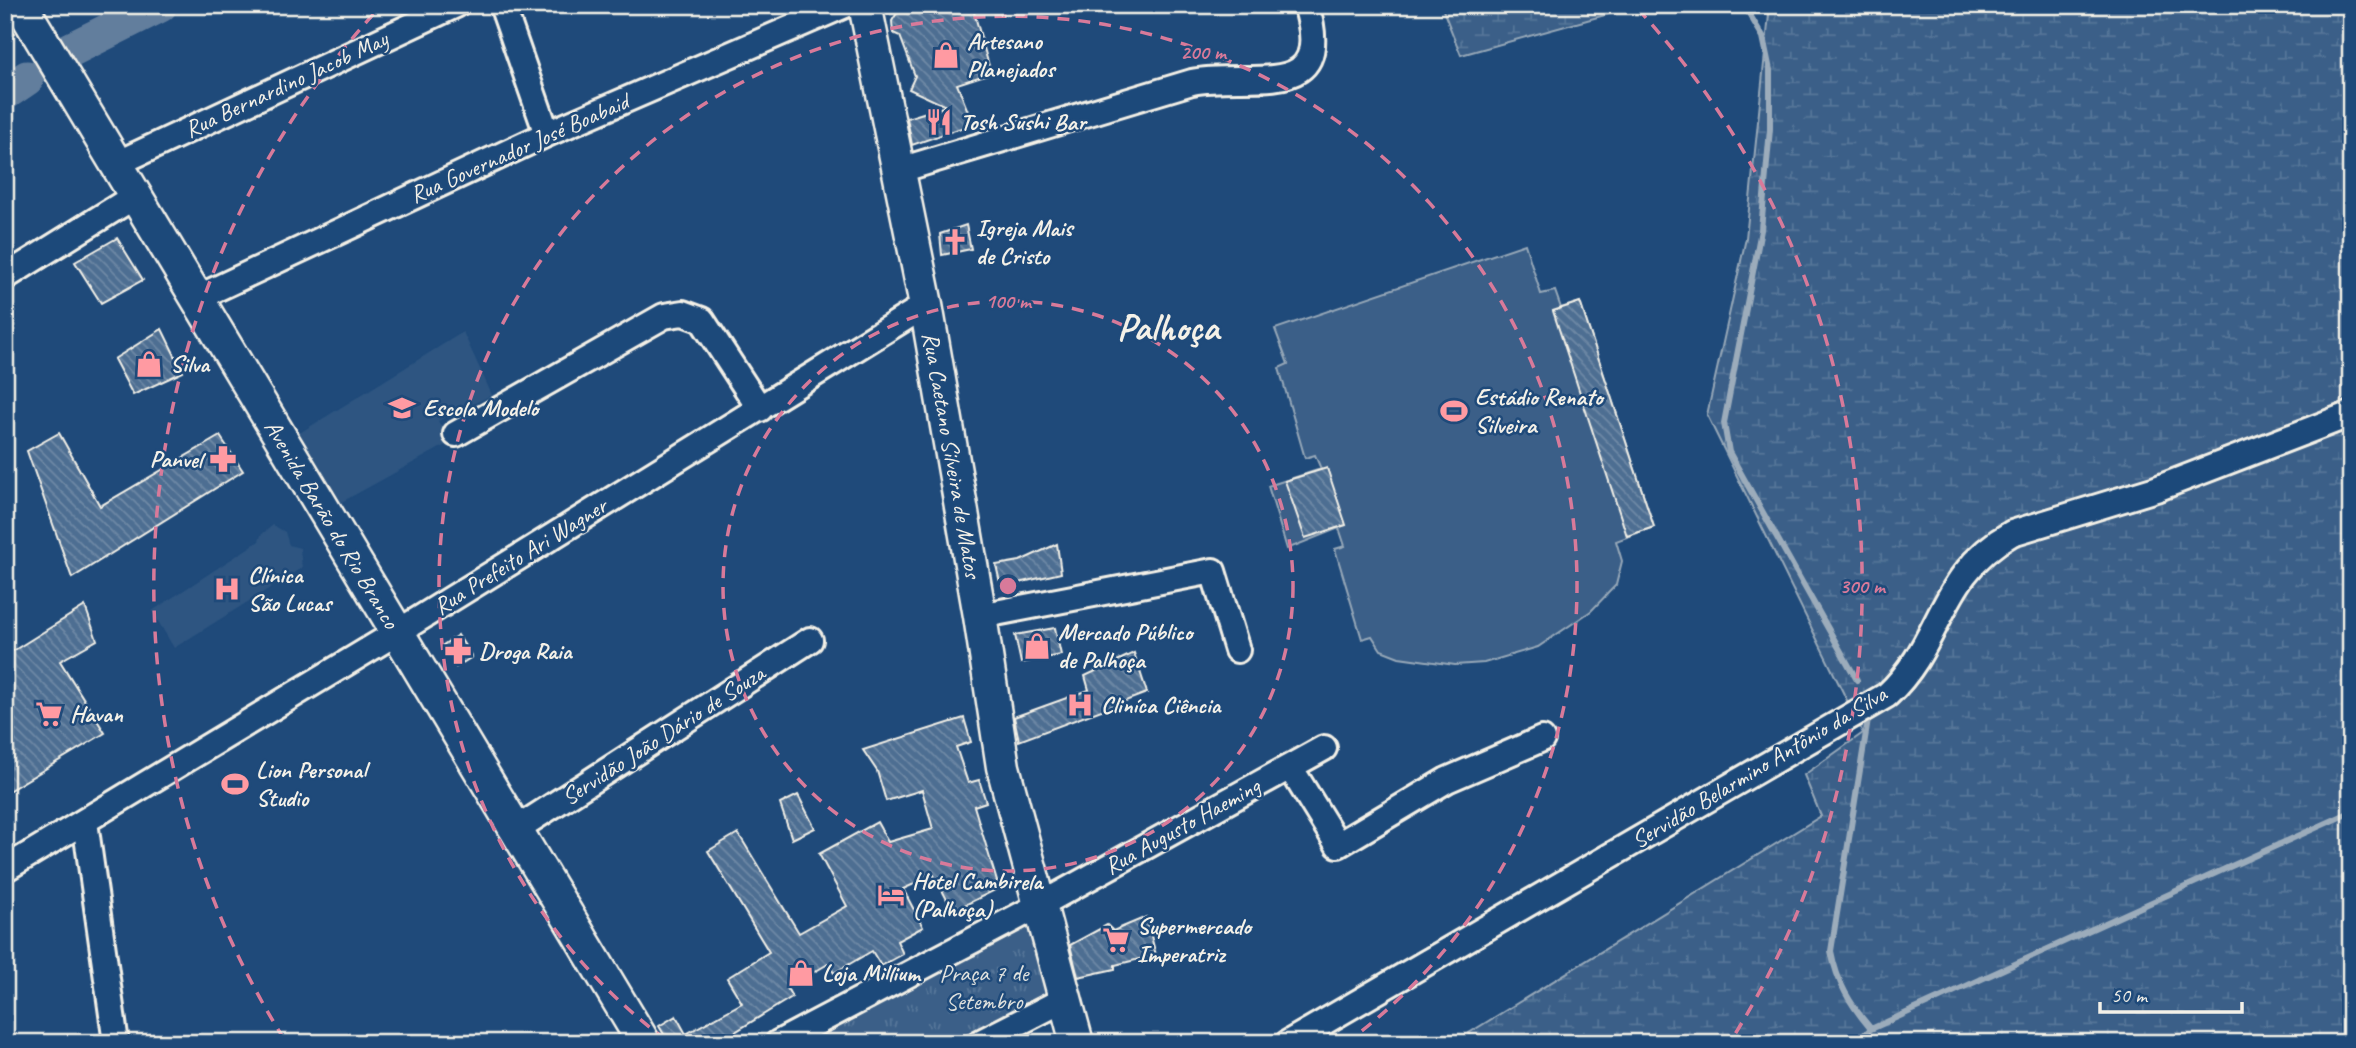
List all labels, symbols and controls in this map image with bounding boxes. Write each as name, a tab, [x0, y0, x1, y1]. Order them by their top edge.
street label: Rua Bernardino Jacob May	[180, 23, 394, 144]
place label: Artesano Planejados	[967, 26, 1057, 84]
text: 200 m	[1180, 39, 1228, 65]
shop icon: Artesano Planejados	[931, 40, 961, 70]
street label: Rua Governador José Boabaid	[405, 85, 636, 210]
restaurant icon: Tosh Sushi Bar	[924, 107, 954, 137]
place label: Tosh Sushi Bar	[960, 107, 1088, 137]
place label: Igreja Mais de Cristo	[976, 213, 1075, 271]
church icon: Igreja Mais de Cristo	[940, 227, 970, 257]
text: 100 m	[985, 288, 1033, 314]
district label: Palhoça	[1117, 304, 1222, 351]
street label: Rua Caetano Silveira de Matos	[916, 330, 989, 582]
shop icon: Silva	[134, 349, 164, 379]
place label: Silva	[170, 349, 211, 379]
place label: Estádio Renato Silveira	[1475, 382, 1605, 440]
school or university icon: Escola Modelo	[387, 393, 417, 423]
place label: Escola Modelo	[423, 393, 541, 423]
sports icon: Estádio Renato Silveira	[1439, 396, 1469, 426]
street label: Avenida Barão do Rio Branco	[258, 414, 407, 635]
place label: Panvel	[150, 444, 207, 474]
pharmacy icon: Panvel	[208, 444, 238, 474]
street label: Rua Prefeito Ari Wagner	[428, 489, 614, 621]
place label: Clínica São Lucas	[248, 560, 334, 618]
text: 300 m	[1839, 573, 1887, 599]
hospital icon: Clínica São Lucas	[212, 574, 242, 604]
centre of rings	[996, 574, 1020, 598]
place label: Mercado Público de Palhoça	[1058, 617, 1195, 675]
shop icon: Mercado Público de Palhoça	[1022, 631, 1052, 661]
pharmacy icon: Droga Raia	[443, 636, 473, 666]
place label: Droga Raia	[479, 636, 574, 666]
street label: Servidão João Dário de Souza	[556, 657, 772, 812]
street label: Servidão Belarmino Antônio da Silva	[1626, 678, 1893, 855]
hospital icon: Cliníca Ciência	[1065, 690, 1095, 720]
place label: Cliníca Ciência	[1101, 690, 1223, 720]
supermarket icon: Havan	[34, 699, 64, 729]
place label: Havan	[70, 699, 124, 729]
place label: Lion Personal Studio	[256, 755, 371, 813]
sports icon: Lion Personal Studio	[220, 769, 250, 799]
street label: Rua Augusto Haeming	[1099, 770, 1266, 881]
place label: Hotel Cambirela (Palhoça)	[912, 866, 1044, 924]
hotel icon: Hotel Cambirela (Palhoça)	[876, 880, 906, 910]
place label: Supermercado Imperatriz	[1137, 911, 1253, 969]
supermarket icon: Supermercado Imperatriz	[1101, 925, 1131, 955]
shop icon: Loja Millium	[786, 958, 816, 988]
place label: Loja Millium	[822, 958, 922, 988]
park label: Praça 7 de Setembro	[940, 958, 1031, 1016]
scale bar	[2100, 971, 2242, 1015]
text: 50 m	[2111, 982, 2149, 1008]

